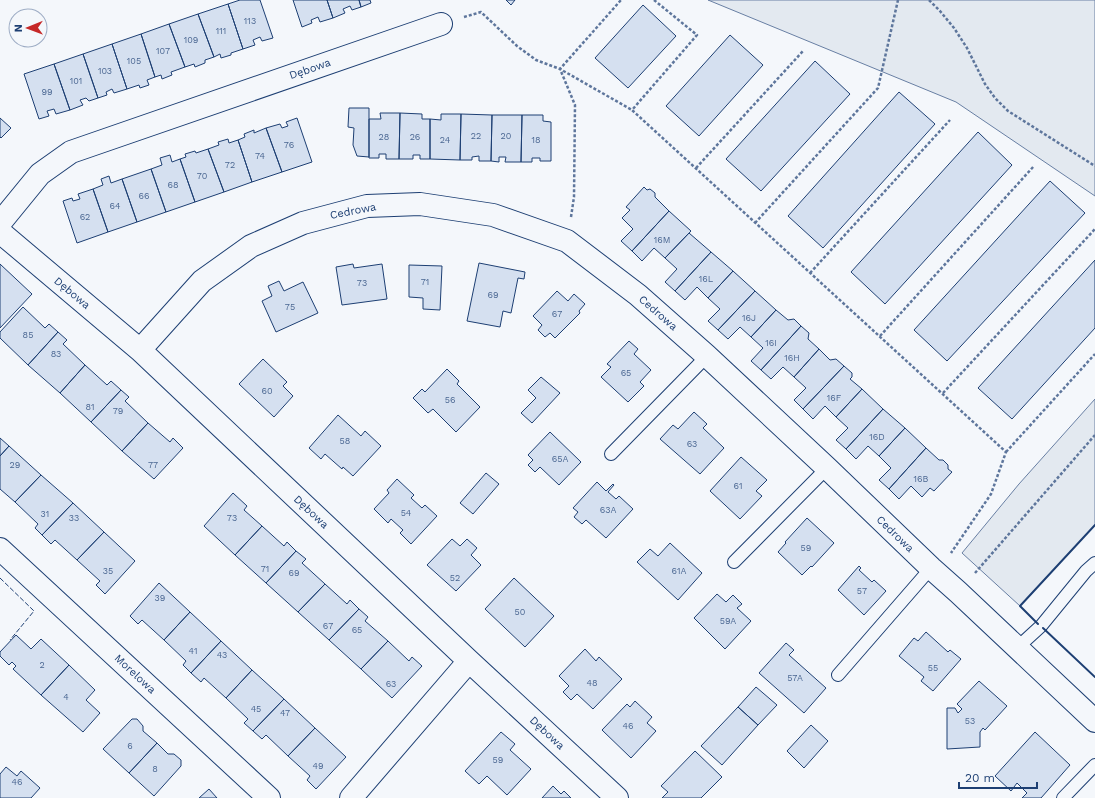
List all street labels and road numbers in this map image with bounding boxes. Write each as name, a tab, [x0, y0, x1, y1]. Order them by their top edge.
street label: Dębowa	[288, 56, 332, 82]
street label: Cedrowa	[329, 200, 377, 222]
street label: Dębowa	[51, 274, 93, 312]
street label: Cedrowa	[636, 293, 680, 333]
street label: Dębowa	[291, 493, 331, 531]
street label: Cedrowa	[874, 513, 916, 555]
street label: Morelowa	[112, 652, 158, 696]
street label: Dębowa	[527, 714, 567, 752]

